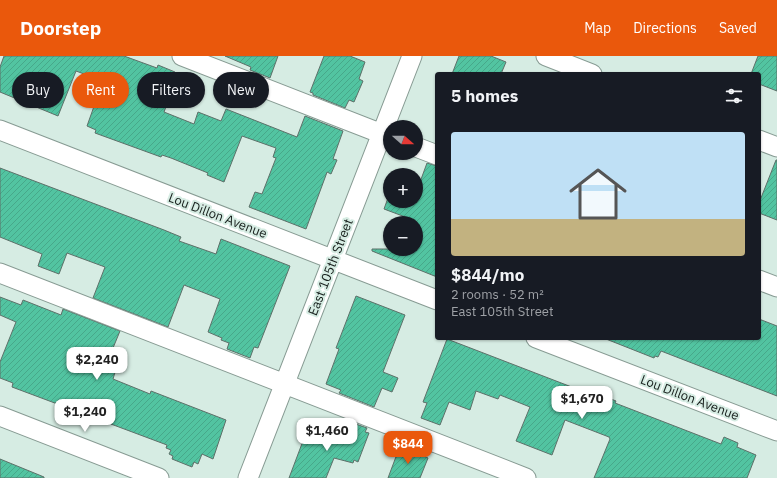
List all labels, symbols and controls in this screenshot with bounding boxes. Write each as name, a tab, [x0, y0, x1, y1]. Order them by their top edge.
text: Doorstep	[20, 16, 101, 40]
text: Map	[584, 19, 611, 37]
text: Directions	[633, 19, 697, 37]
text: Saved	[719, 19, 757, 37]
chip: Buy	[12, 72, 64, 108]
chip: Rent	[72, 72, 129, 108]
chip: Filters	[137, 72, 205, 108]
chip: New	[213, 72, 269, 108]
text: 5 homes	[451, 85, 518, 107]
icon: filters	[723, 85, 745, 107]
north arrow	[383, 120, 423, 160]
map controls	[383, 120, 423, 256]
icon: home	[562, 158, 634, 230]
button: +	[383, 168, 423, 208]
street label: Lou Dillon Avenue	[166, 189, 270, 242]
street label: East 105th Street	[304, 216, 357, 318]
button: −	[383, 216, 423, 256]
text: $844/mo	[451, 264, 524, 286]
text: 2 rooms · 52 m²	[451, 286, 544, 303]
text: East 105th Street	[451, 303, 553, 320]
pin: $2,240	[64, 347, 130, 381]
text: $2,240	[75, 351, 119, 368]
street label: Lou Dillon Avenue	[638, 371, 742, 424]
pin: $1,670	[549, 386, 615, 420]
text: $1,670	[560, 390, 604, 407]
pin: $1,240	[52, 399, 118, 433]
text: $1,240	[63, 403, 107, 420]
pin: $1,460	[294, 418, 360, 452]
text: $1,460	[305, 422, 349, 439]
pin: $844	[384, 431, 432, 465]
text: $844	[392, 435, 424, 452]

